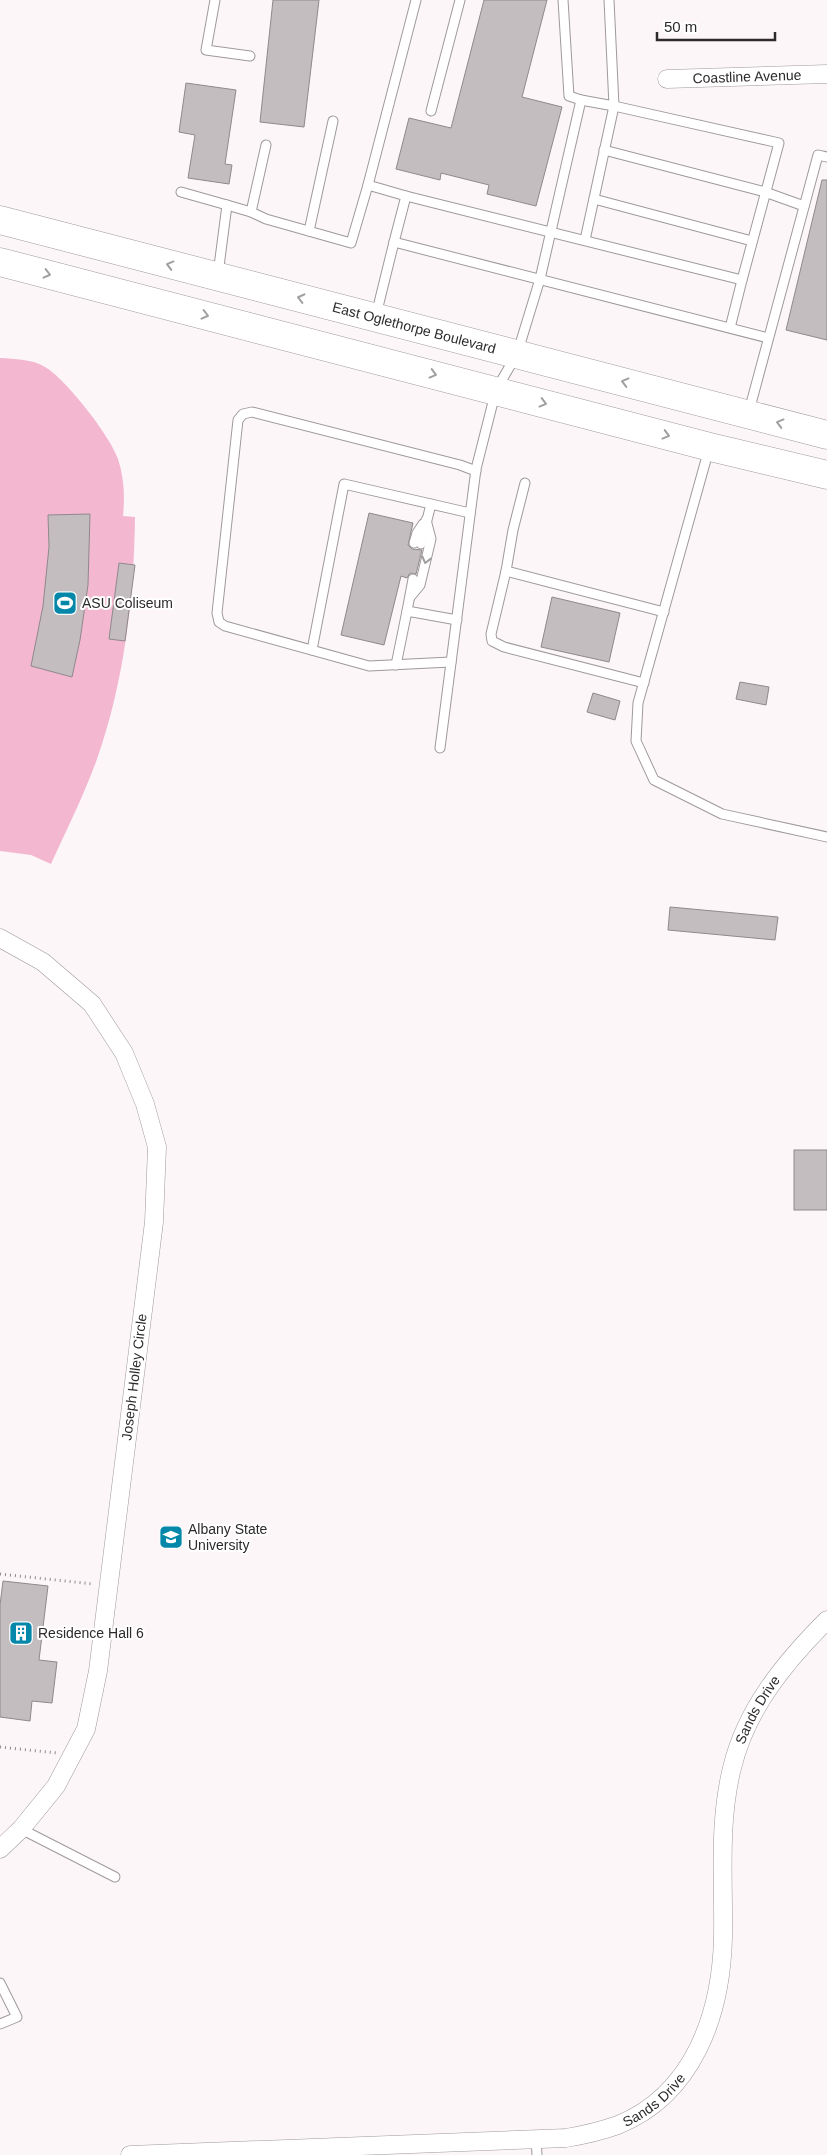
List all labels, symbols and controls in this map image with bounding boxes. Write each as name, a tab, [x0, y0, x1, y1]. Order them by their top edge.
scale bar	[657, 10, 774, 42]
text: 50 m	[664, 18, 697, 35]
street label: Coastline Avenue	[692, 67, 802, 86]
one-way arrow	[166, 260, 175, 270]
one-way arrow	[43, 269, 51, 279]
one-way arrow	[296, 293, 305, 304]
street label: East Oglethorpe Boulevard	[331, 299, 498, 357]
one-way arrow	[200, 309, 209, 320]
one-way arrow	[428, 368, 437, 379]
one-way arrow	[622, 378, 630, 388]
one-way arrow	[539, 397, 548, 408]
one-way arrow	[775, 418, 784, 429]
one-way arrow	[662, 429, 671, 440]
one-way arrow	[421, 556, 432, 565]
sports icon: ASU Coliseum	[52, 590, 78, 616]
place label: ASU Coliseum	[82, 595, 173, 611]
street label: Joseph Holley Circle	[118, 1312, 150, 1441]
place label: Albany State University	[188, 1521, 268, 1553]
school or university icon: Albany State University	[158, 1524, 184, 1550]
building icon: Residence Hall 6	[8, 1620, 34, 1646]
place label: Residence Hall 6	[38, 1625, 144, 1641]
street label: Sands Drive	[732, 1672, 783, 1746]
street label: Sands Drive	[620, 2070, 689, 2130]

